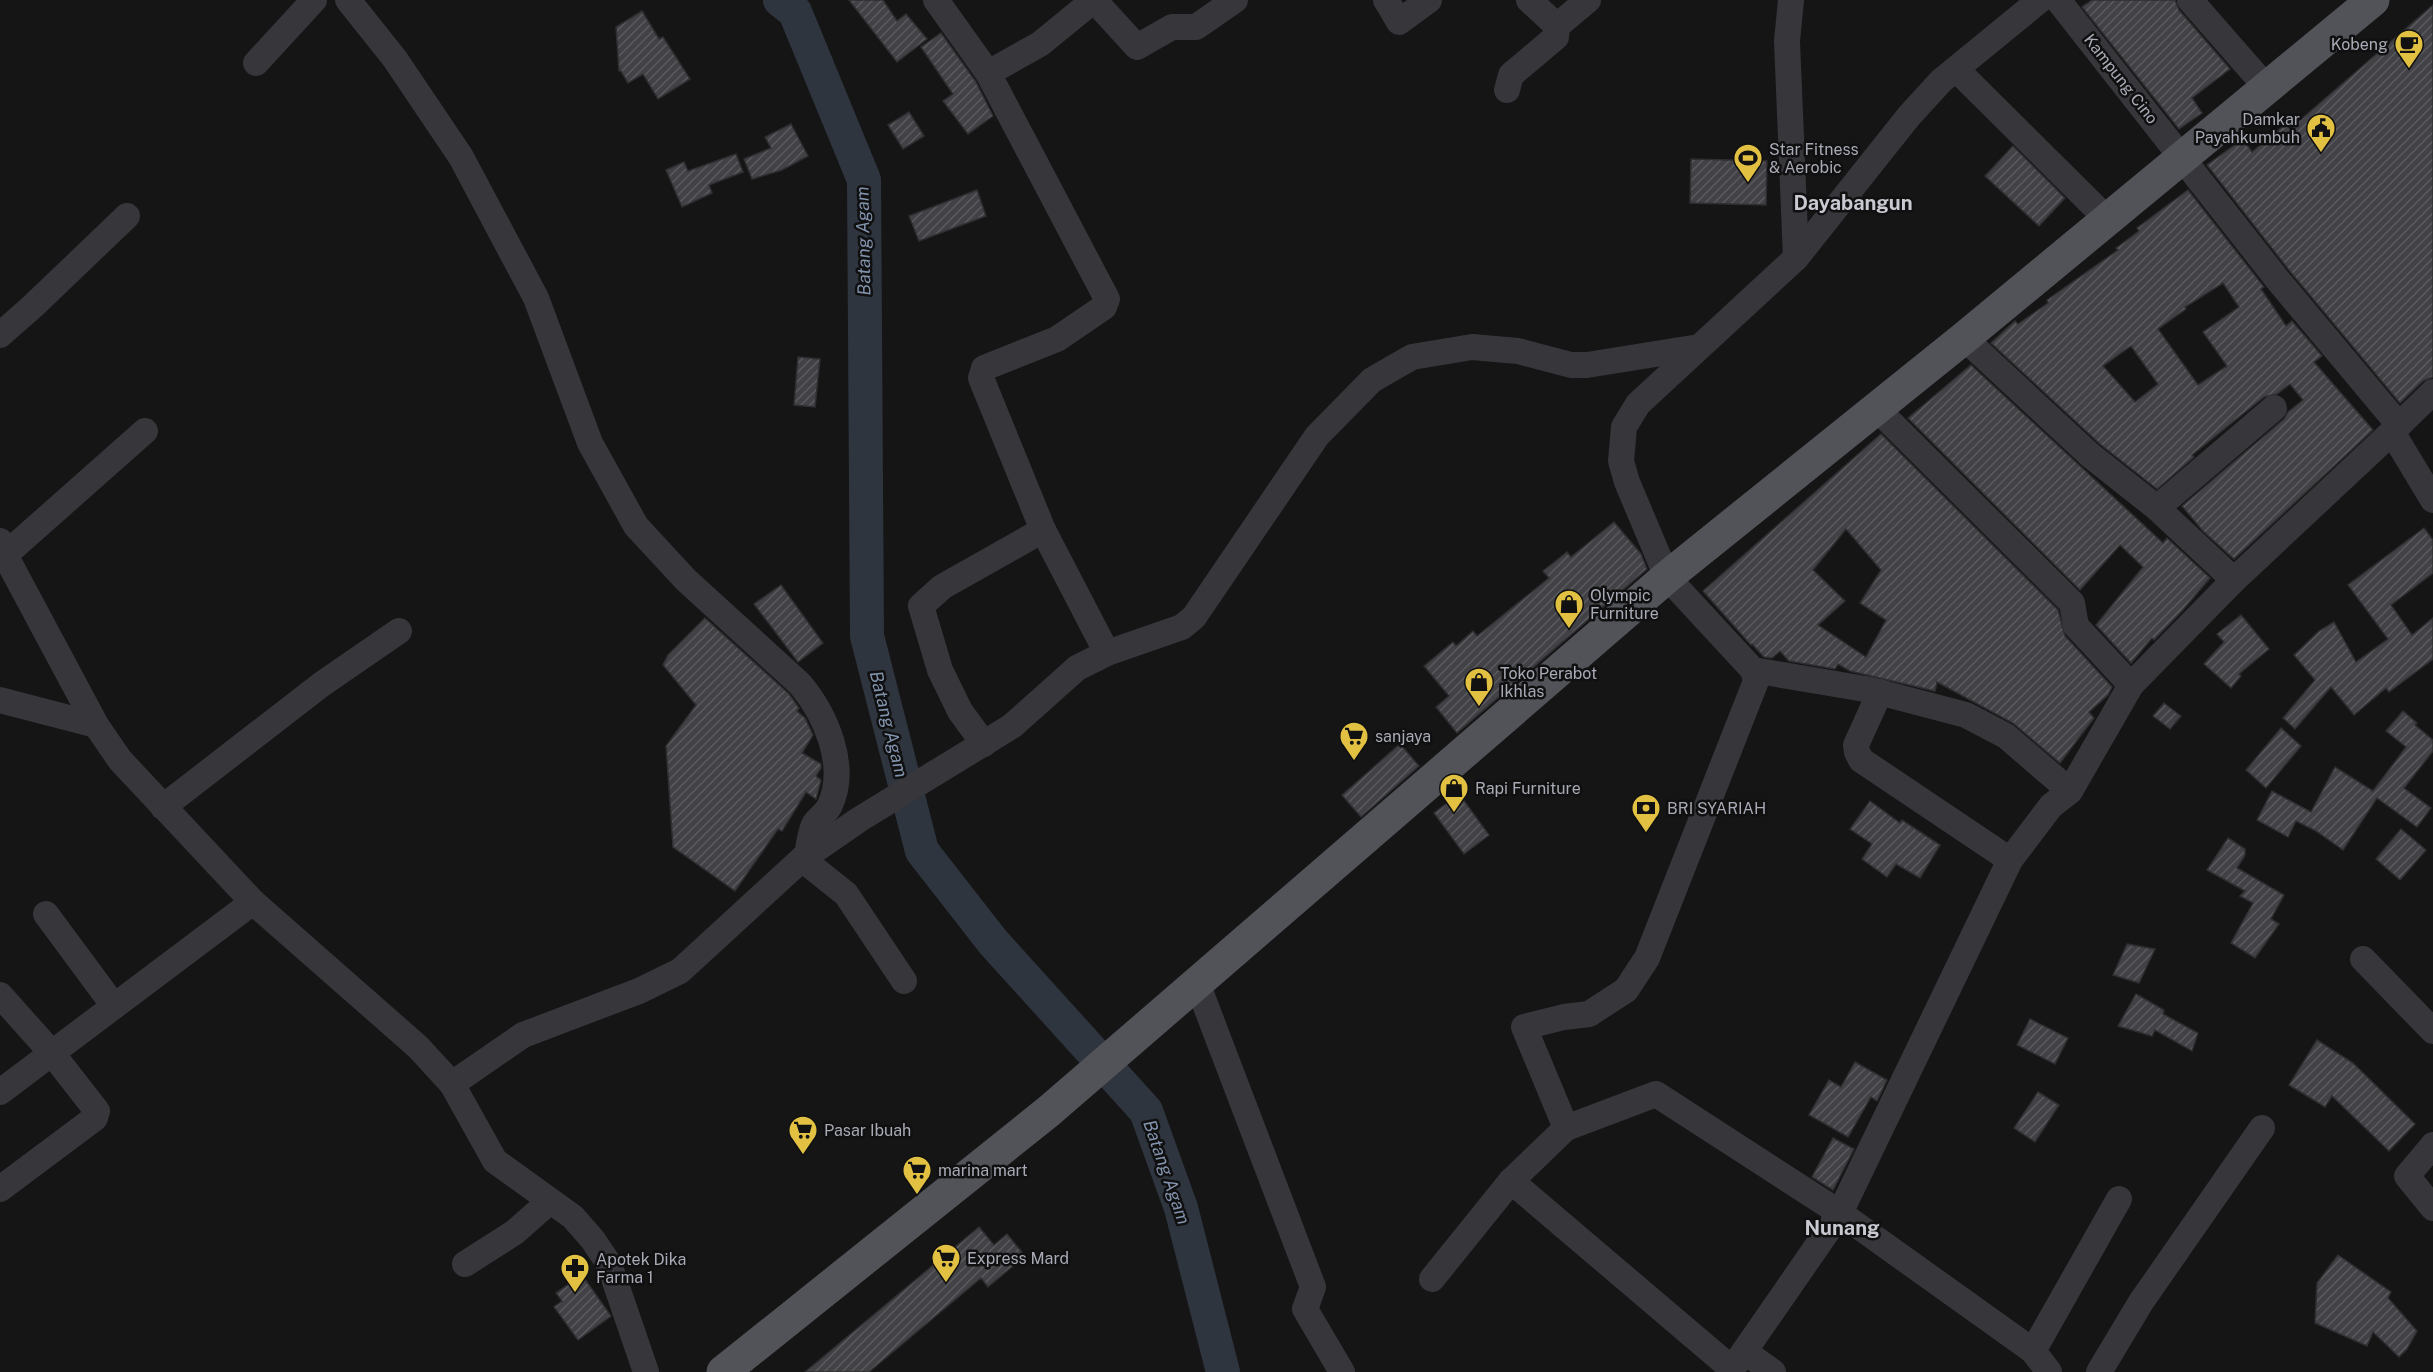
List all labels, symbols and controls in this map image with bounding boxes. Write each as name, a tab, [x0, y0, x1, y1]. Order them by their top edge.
cafe icon: Kobeng	[2393, 28, 2425, 70]
street label: Kampung Cino	[2080, 30, 2162, 128]
place label: Kobeng	[2331, 35, 2388, 54]
place label: Damkar Payahkumbuh	[2195, 110, 2300, 147]
public building icon: Damkar Payahkumbuh	[2305, 112, 2337, 154]
place label: Star Fitness & Aerobic	[1769, 140, 1859, 177]
sports icon: Star Fitness & Aerobic	[1732, 142, 1764, 184]
water label: Batang Agam	[852, 186, 874, 296]
district label: Dayabangun	[1793, 191, 1913, 215]
place label: Olympic Furniture	[1590, 586, 1659, 623]
shop icon: Olympic Furniture	[1553, 588, 1585, 630]
place label: Toko Perabot Ikhlas	[1500, 664, 1597, 701]
shop icon: Toko Perabot Ikhlas	[1463, 666, 1495, 708]
water label: Batang Agam	[866, 669, 912, 780]
supermarket icon: sanjaya	[1338, 720, 1370, 762]
place label: sanjaya	[1375, 727, 1431, 746]
shop icon: Rapi Furniture	[1438, 772, 1470, 814]
place label: Rapi Furniture	[1475, 779, 1581, 798]
bank icon: BRI SYARIAH	[1630, 792, 1662, 834]
place label: BRI SYARIAH	[1667, 799, 1766, 818]
supermarket icon: Pasar Ibuah	[787, 1114, 819, 1156]
water label: Batang Agam	[1139, 1117, 1195, 1227]
place label: Pasar Ibuah	[824, 1121, 911, 1140]
supermarket icon: marina mart	[901, 1154, 933, 1196]
place label: marina mart	[938, 1161, 1028, 1180]
district label: Nunang	[1804, 1216, 1880, 1240]
supermarket icon: Express Mard	[930, 1242, 962, 1284]
place label: Express Mard	[967, 1249, 1069, 1268]
place label: Apotek Dika Farma 1	[596, 1250, 686, 1287]
pharmacy icon: Apotek Dika Farma 1	[559, 1252, 591, 1294]

